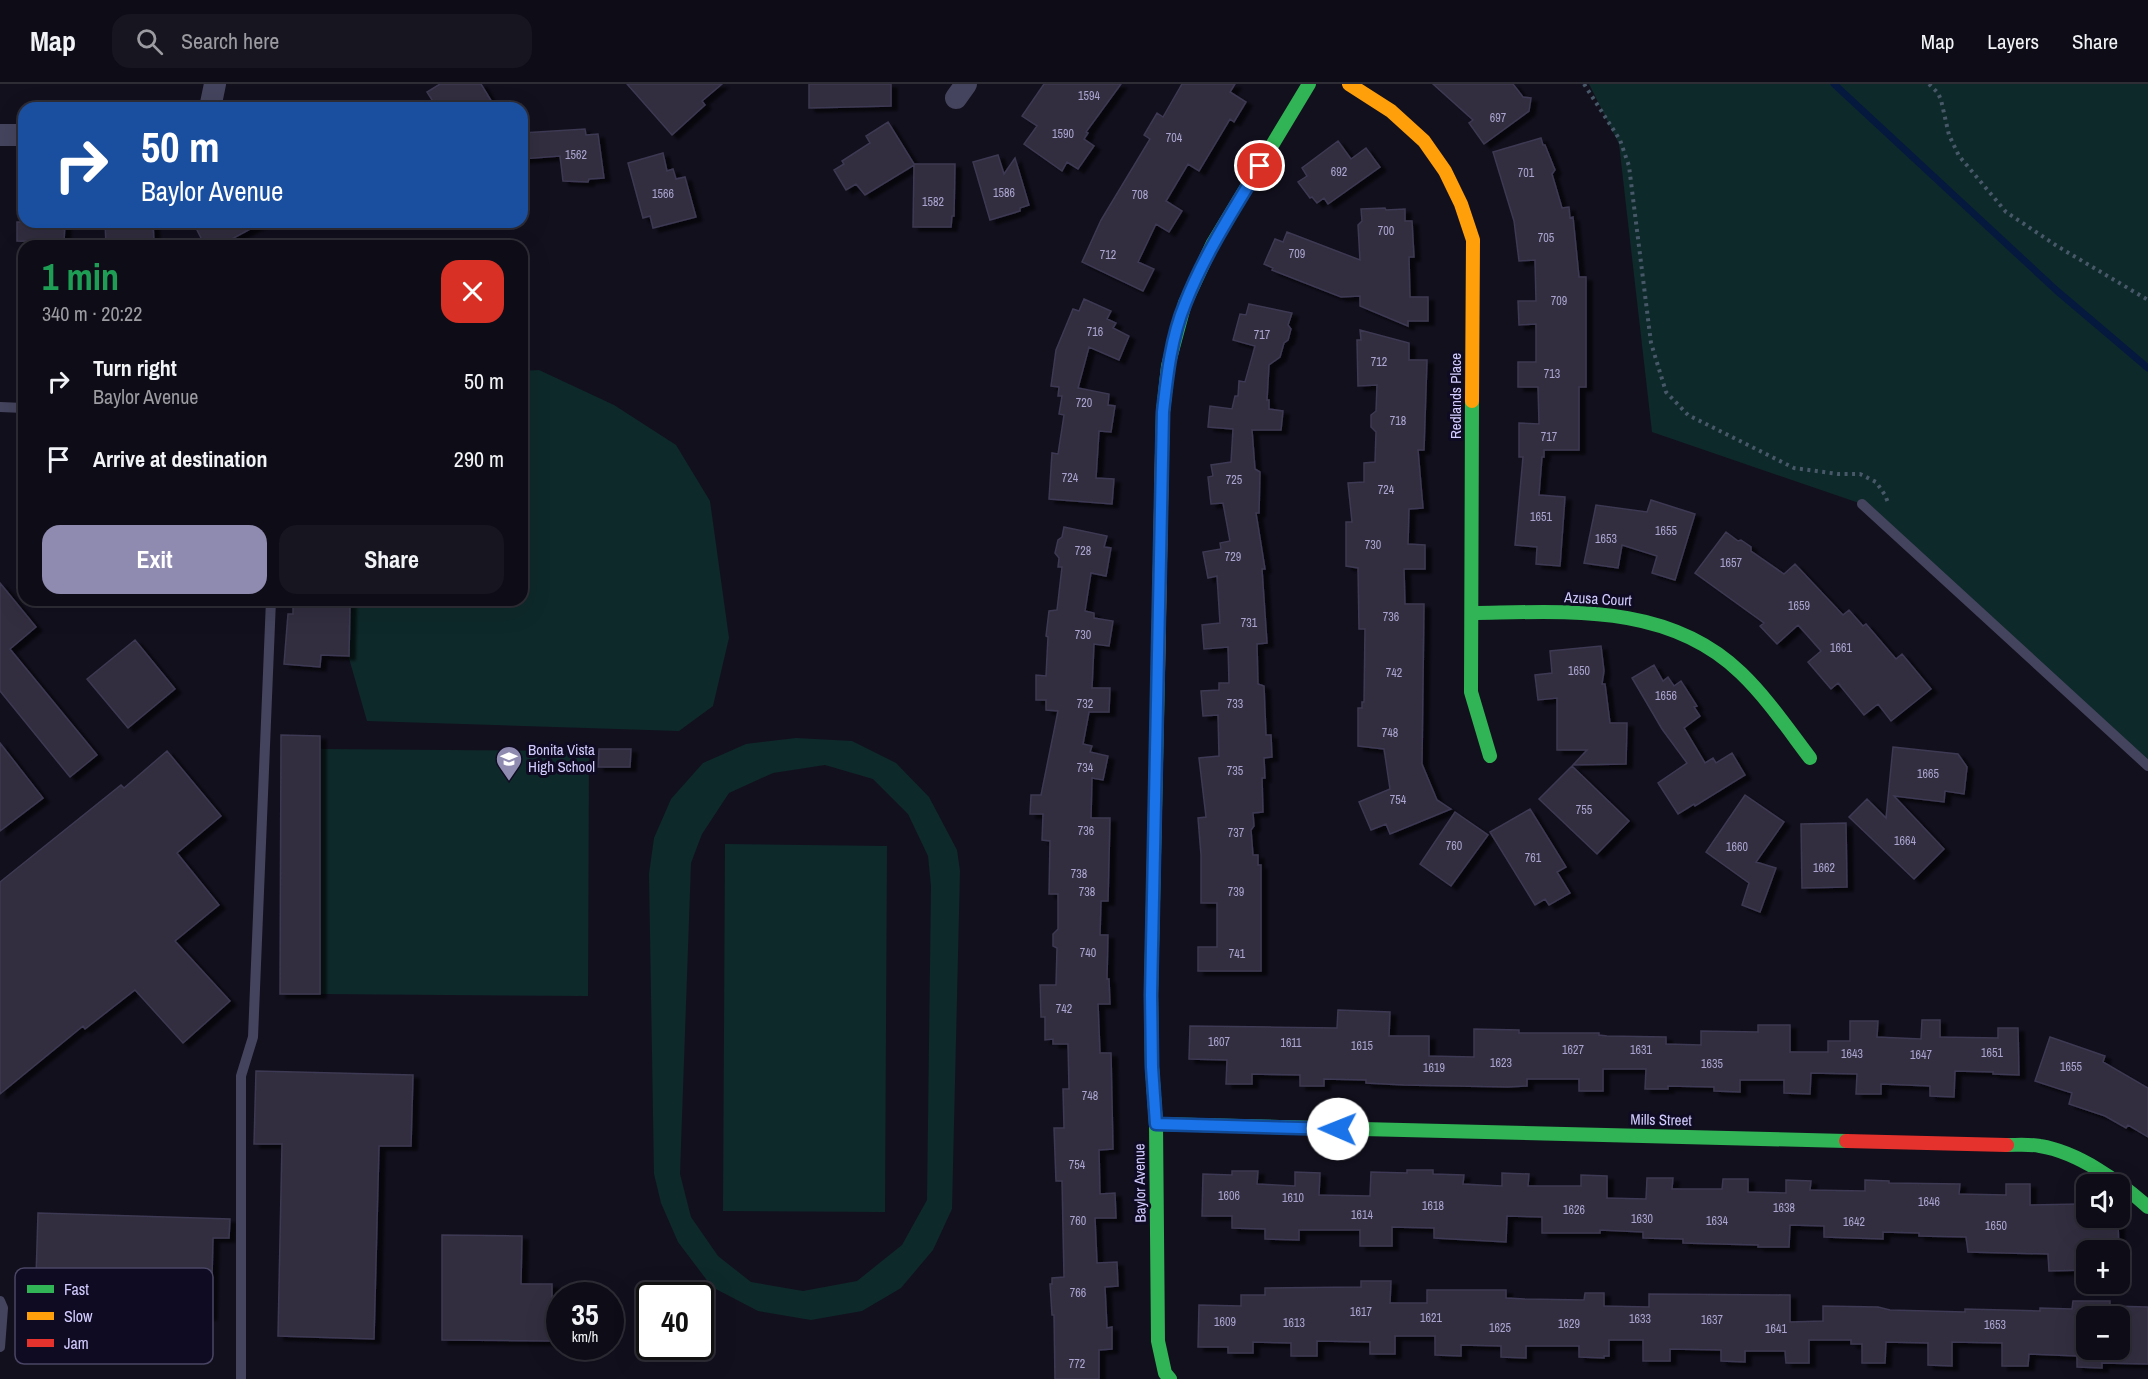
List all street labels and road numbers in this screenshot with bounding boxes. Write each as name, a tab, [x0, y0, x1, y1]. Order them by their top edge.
street label: Redlands Place	[1445, 353, 1466, 439]
street label: Azusa Court	[1563, 586, 1633, 611]
street label: Mills Street	[1630, 1108, 1693, 1131]
street label: Baylor Avenue	[1128, 1143, 1151, 1223]

